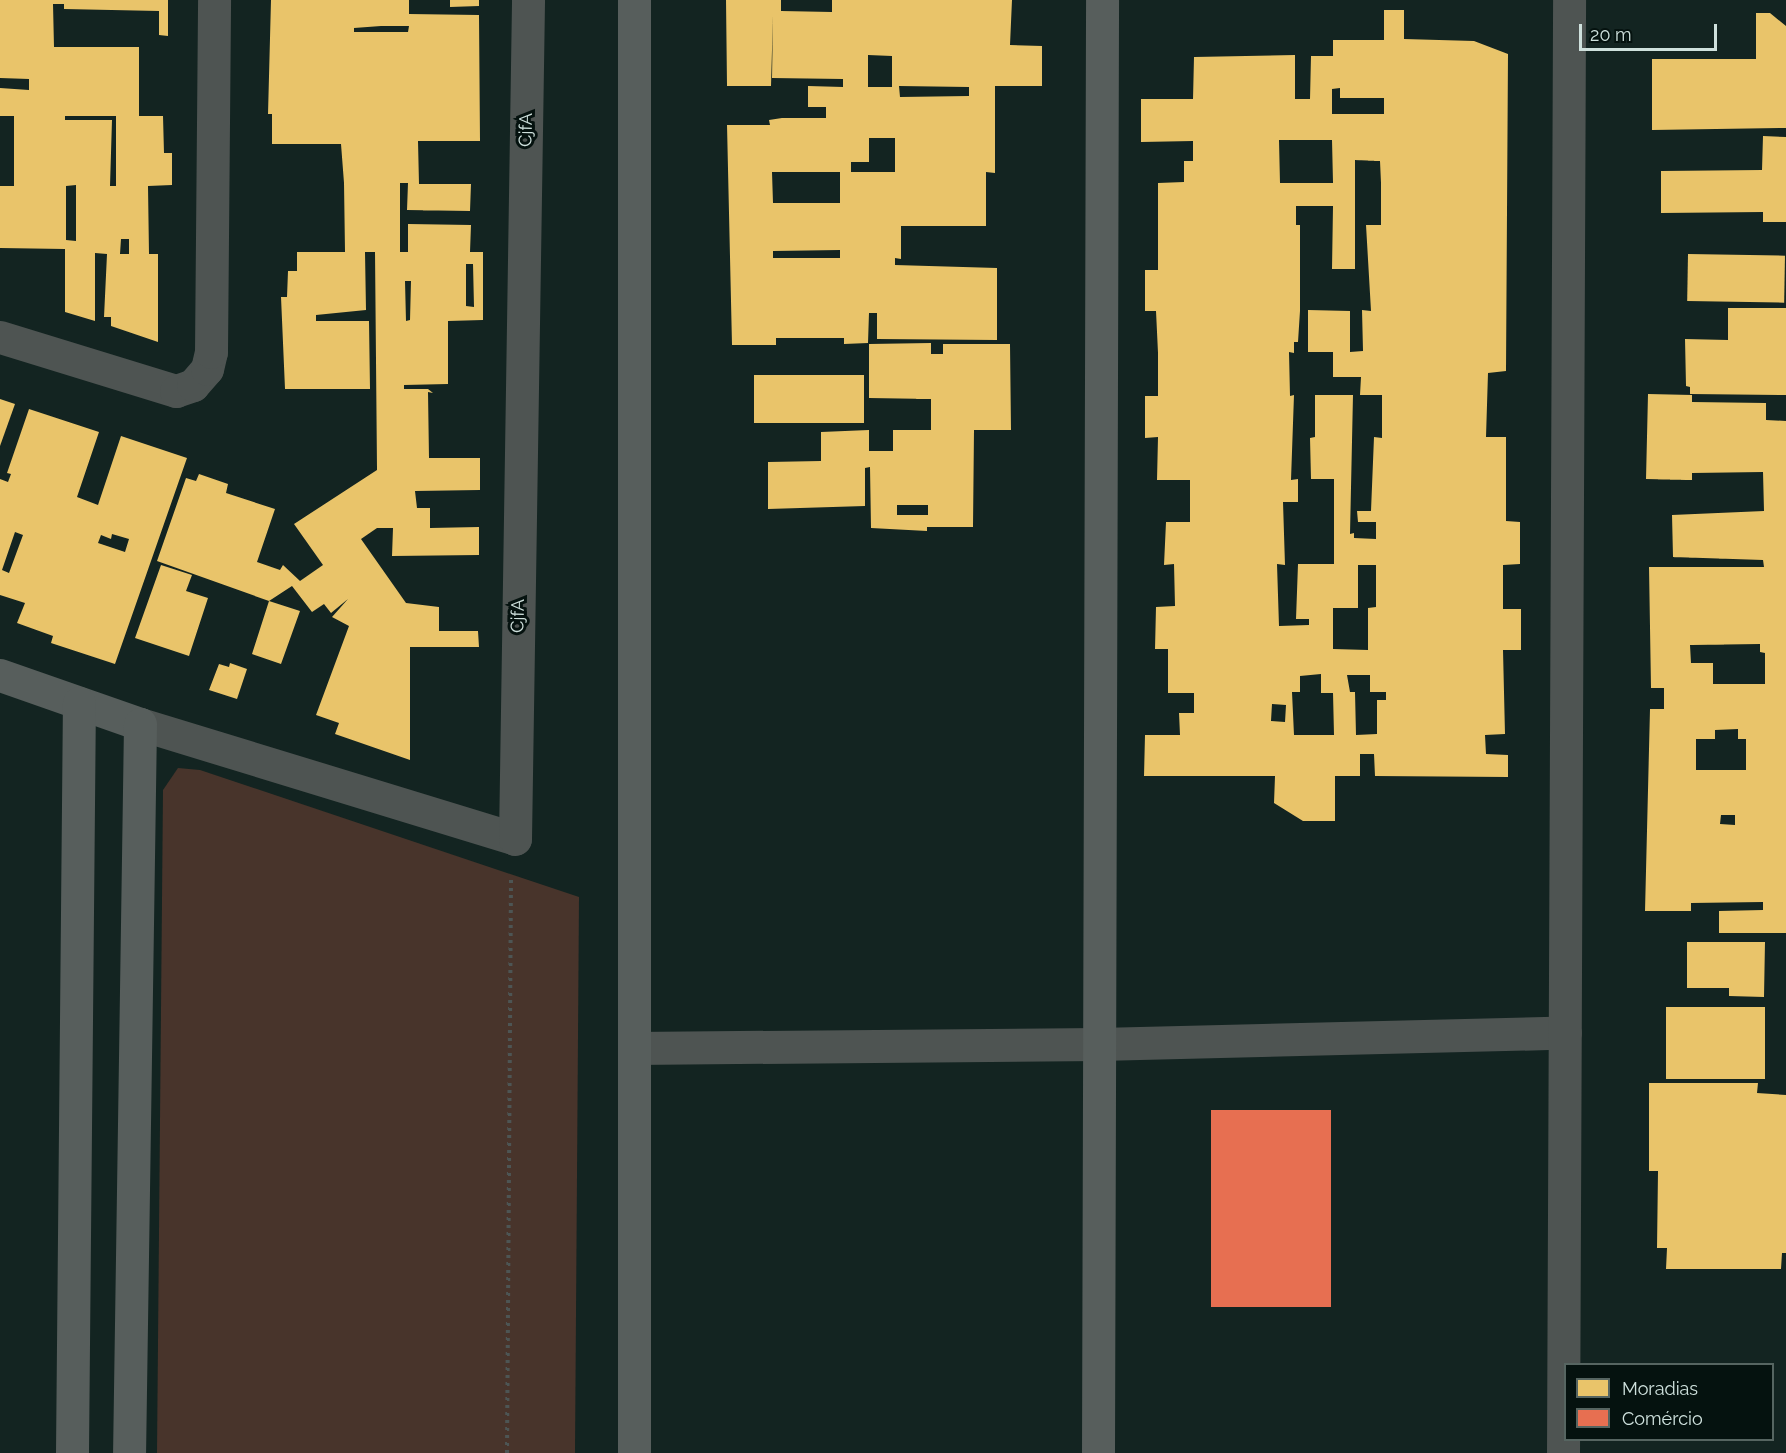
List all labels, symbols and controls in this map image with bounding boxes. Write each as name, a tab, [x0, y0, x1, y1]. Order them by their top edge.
scale bar	[1582, 12, 1720, 50]
text: 20 m	[1590, 24, 1632, 45]
street label: CjfA	[515, 113, 537, 147]
street label: CjfA	[507, 599, 529, 633]
legend	[1564, 1363, 1774, 1441]
text: Moradias	[1622, 1378, 1698, 1399]
text: Comércio	[1622, 1408, 1703, 1429]

